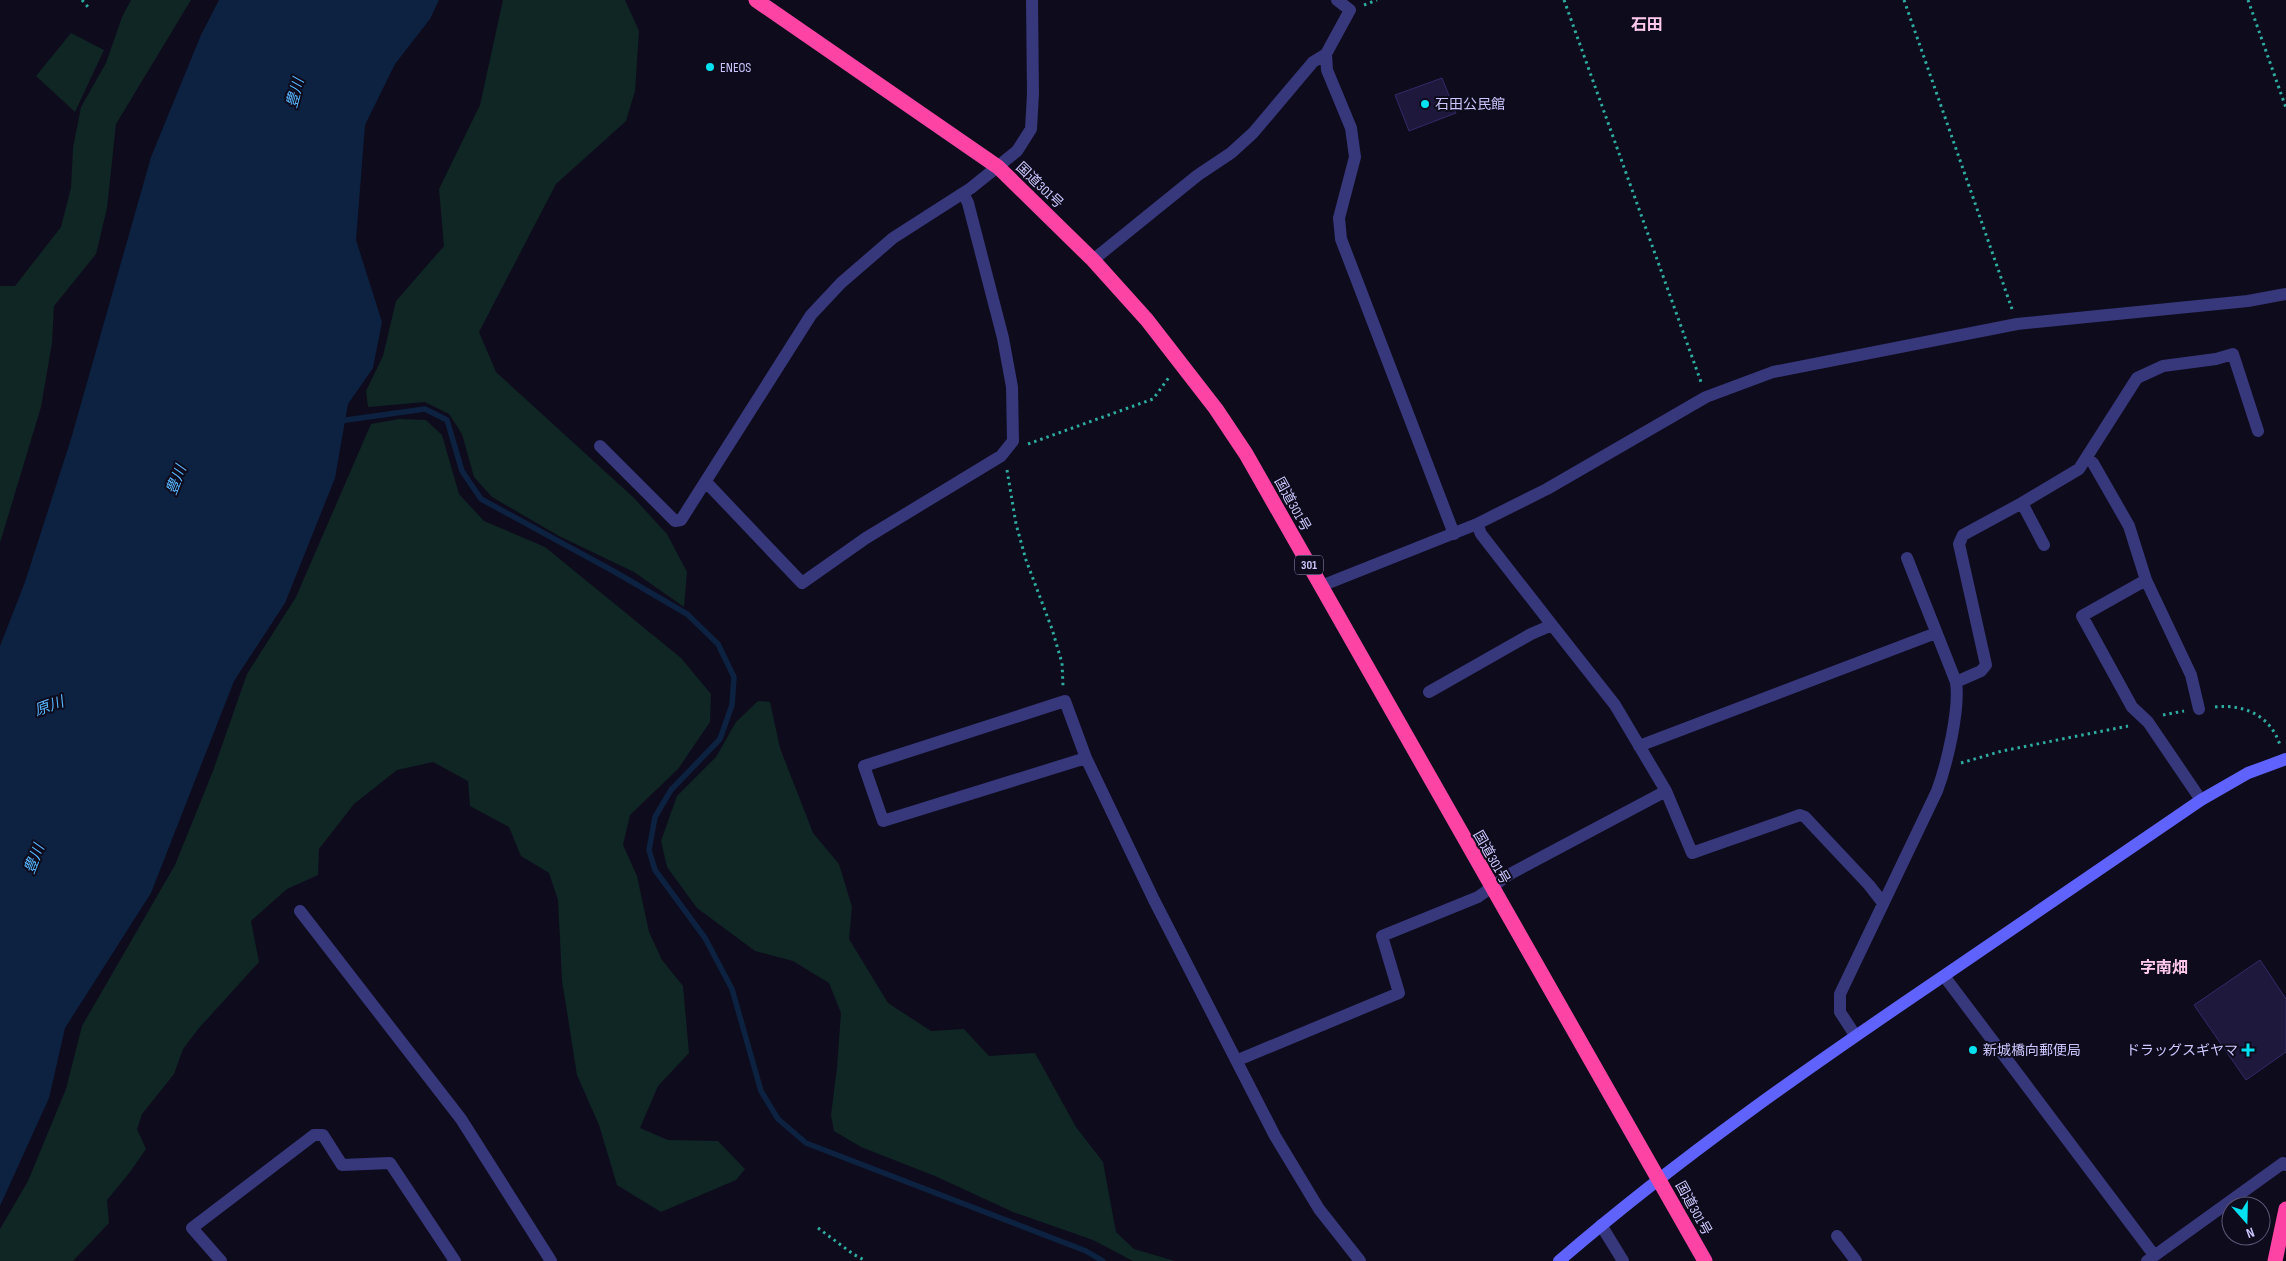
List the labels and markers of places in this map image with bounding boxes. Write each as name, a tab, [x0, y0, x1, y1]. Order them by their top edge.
place label: ENEOS	[720, 59, 751, 76]
marker: ENEOS	[704, 61, 716, 73]
place label: 石田公民館	[1435, 96, 1505, 113]
marker: 石田公民館	[1419, 98, 1431, 110]
place label: 新城橋向郵便局	[1983, 1042, 2081, 1059]
place label: ドラッグスギヤマ	[2126, 1042, 2238, 1059]
marker: 新城橋向郵便局	[1967, 1044, 1979, 1056]
marker: ドラッグスギヤマ	[2242, 1044, 2254, 1056]

